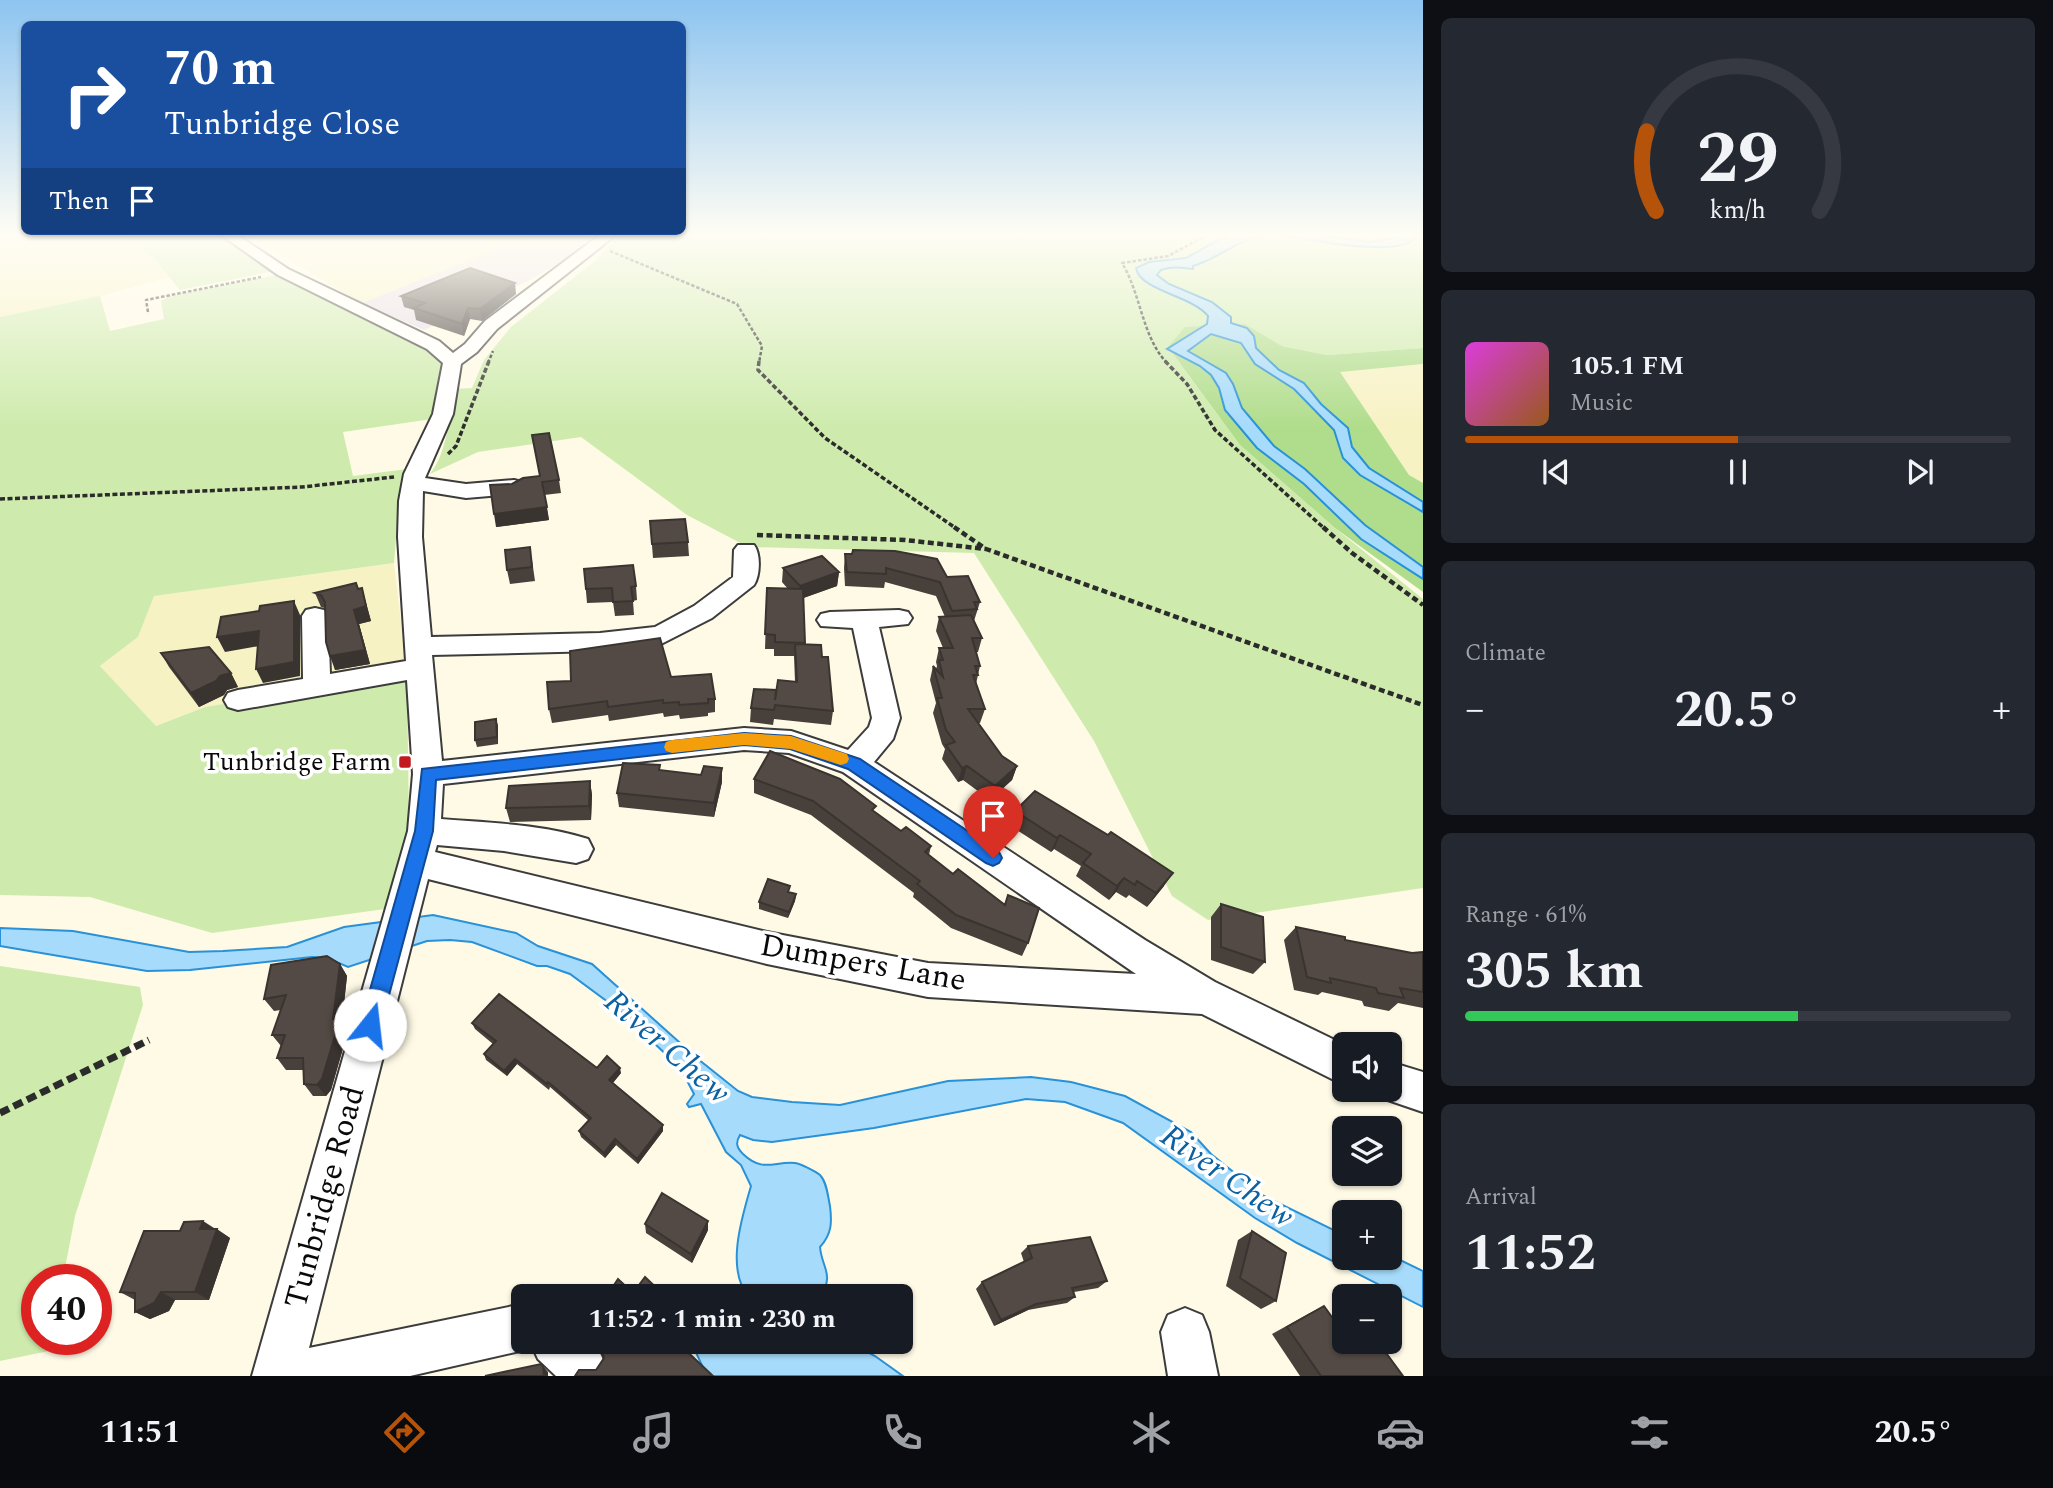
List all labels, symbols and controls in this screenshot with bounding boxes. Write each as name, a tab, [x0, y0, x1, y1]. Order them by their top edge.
text: 70 m	[164, 32, 275, 107]
icon: right	[49, 49, 140, 140]
text: Tunbridge Close	[164, 100, 400, 149]
text: 29	[1697, 104, 1779, 215]
text: Then	[49, 181, 109, 221]
icon: arrive	[123, 182, 161, 220]
text: km/h	[1710, 192, 1766, 230]
text: 105.1 FM	[1570, 346, 1684, 386]
text: Music	[1570, 386, 1633, 421]
icon: previous	[1537, 453, 1575, 491]
icon: pause	[1719, 453, 1757, 491]
icon: next	[1901, 453, 1939, 491]
text: Climate	[1465, 636, 1546, 671]
text: 20.5°	[1674, 671, 1802, 750]
text: −	[1465, 681, 1484, 739]
text: +	[1992, 681, 2011, 739]
place label: Tunbridge Farm	[203, 742, 391, 782]
marker: Tunbridge Farm	[397, 754, 413, 770]
pin	[963, 786, 1023, 858]
icon: arrive	[974, 797, 1012, 835]
text: Range · 61%	[1465, 898, 1586, 933]
street label: Dumpers Lane	[756, 921, 970, 1005]
text: 305 km	[1465, 932, 1644, 1011]
water label: River Chew	[593, 978, 741, 1116]
position arrow	[333, 988, 407, 1062]
map controls	[1332, 1032, 1402, 1354]
button: sound	[1332, 1032, 1402, 1102]
street label: Tunbridge Road	[272, 1080, 378, 1314]
water label: River Chew	[1150, 1112, 1304, 1241]
button: layers	[1332, 1116, 1402, 1186]
text: Arrival	[1465, 1180, 1537, 1215]
button: +	[1332, 1200, 1402, 1270]
text: 11:52	[1465, 1214, 1596, 1293]
speed limit sign: 40	[21, 1264, 112, 1355]
button: −	[1332, 1284, 1402, 1354]
text: 11:52 · 1 min · 230 m	[588, 1299, 836, 1339]
text: 11:51	[100, 1408, 180, 1457]
icon: directions	[380, 1408, 429, 1457]
icon: music	[629, 1408, 678, 1457]
icon: phone	[878, 1408, 927, 1457]
icon: climate	[1127, 1408, 1176, 1457]
icon: car	[1376, 1408, 1425, 1457]
icon: filters	[1625, 1408, 1674, 1457]
text: 20.5°	[1875, 1408, 1953, 1457]

